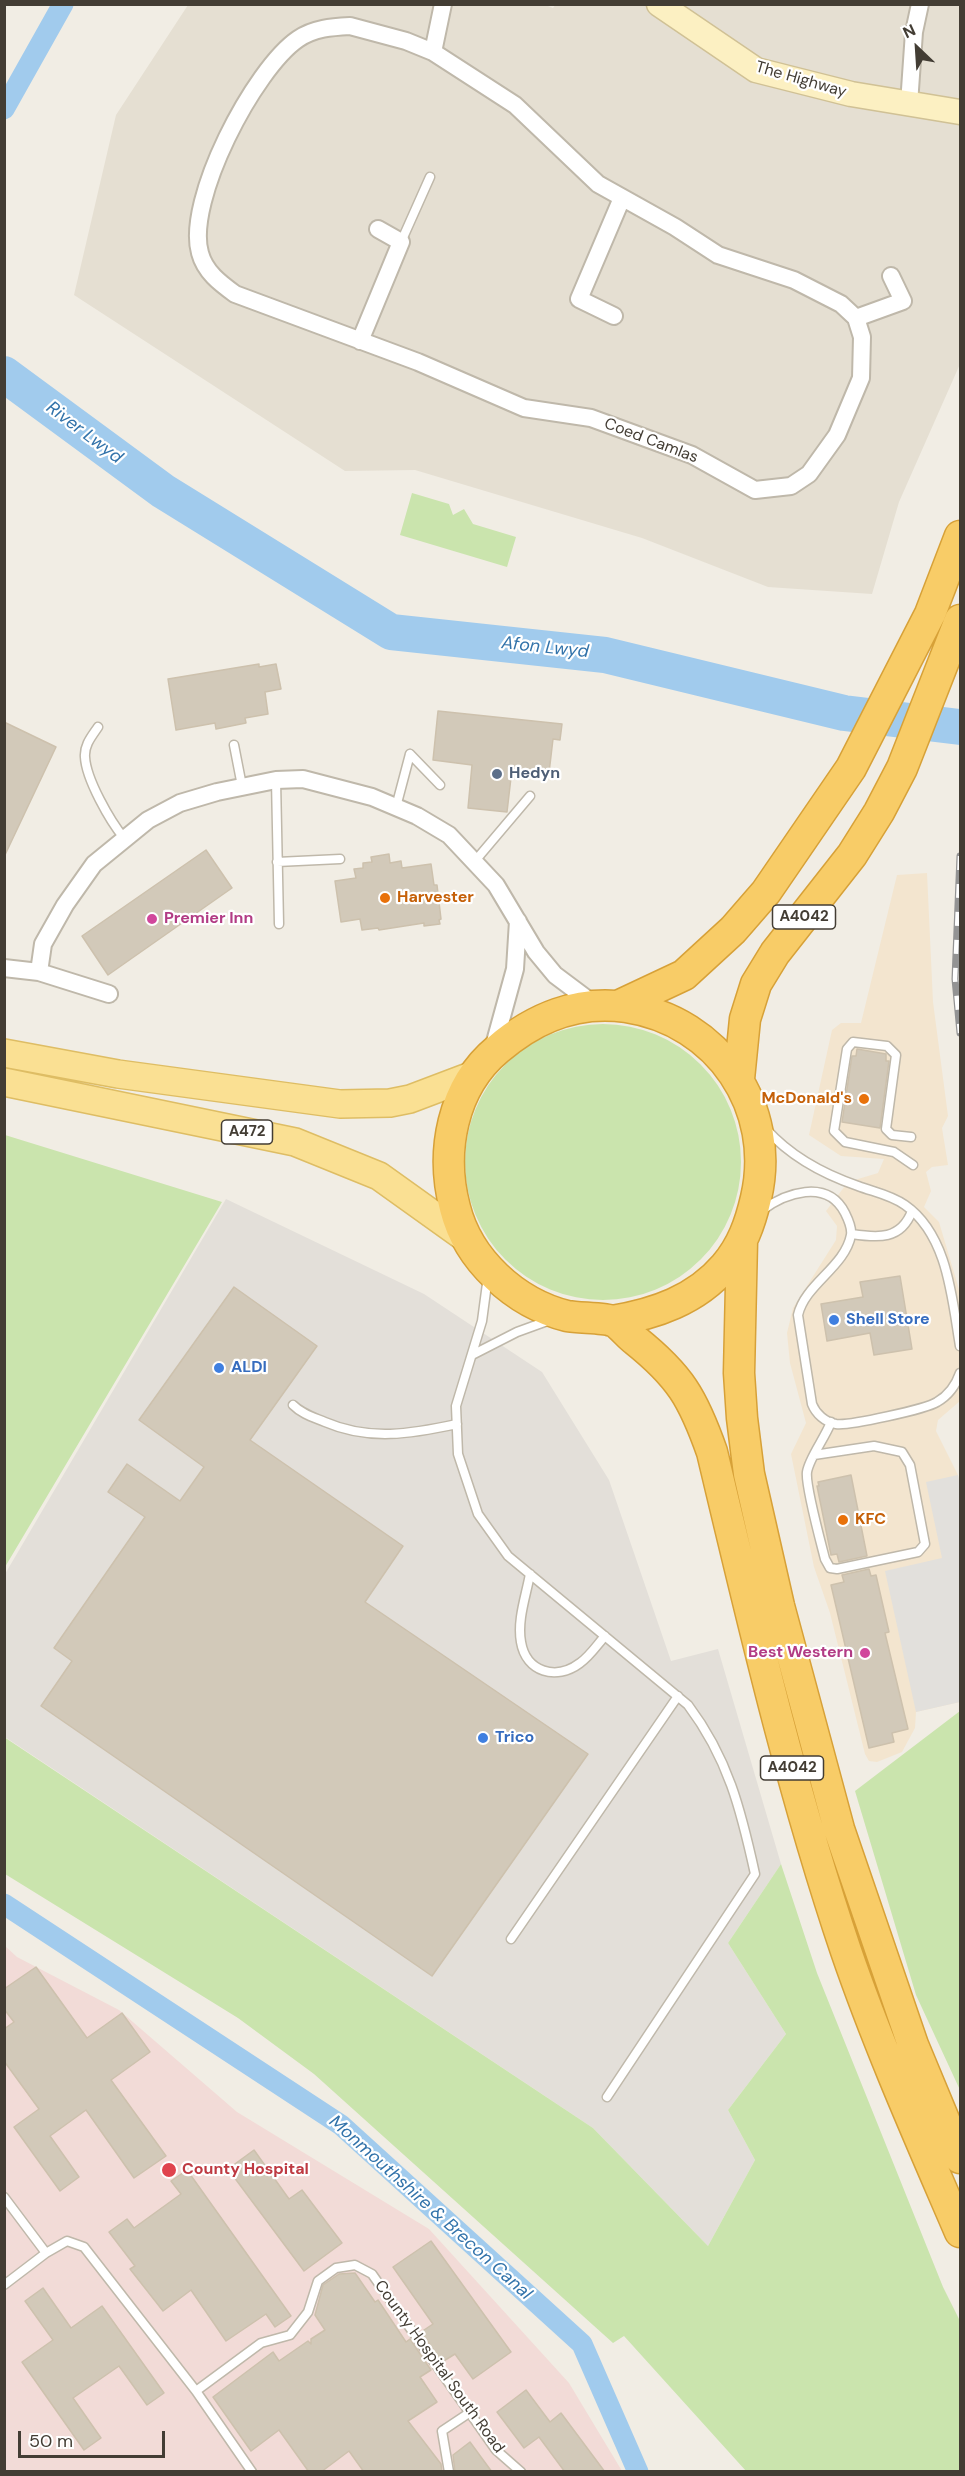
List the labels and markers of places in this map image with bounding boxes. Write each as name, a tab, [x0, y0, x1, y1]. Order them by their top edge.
place label: Hedyn	[509, 764, 560, 784]
marker: Hedyn	[490, 767, 504, 781]
place label: Harvester	[397, 888, 474, 908]
marker: Harvester	[378, 891, 392, 905]
place label: Premier Inn	[164, 909, 253, 929]
marker: Premier Inn	[145, 912, 159, 926]
place label: McDonald's	[761, 1089, 852, 1109]
marker: McDonald's	[857, 1092, 871, 1106]
place label: Shell Store	[846, 1310, 930, 1330]
marker: Shell Store	[827, 1313, 841, 1327]
place label: ALDI	[231, 1358, 267, 1378]
marker: ALDI	[212, 1361, 226, 1375]
place label: KFC	[855, 1510, 886, 1530]
marker: KFC	[836, 1513, 850, 1527]
place label: Best Western	[748, 1643, 853, 1663]
marker: Best Western	[858, 1646, 872, 1660]
place label: Trico	[495, 1728, 534, 1748]
marker: Trico	[476, 1731, 490, 1745]
place label: County Hospital	[182, 2160, 309, 2180]
marker: County Hospital	[160, 2161, 178, 2179]

